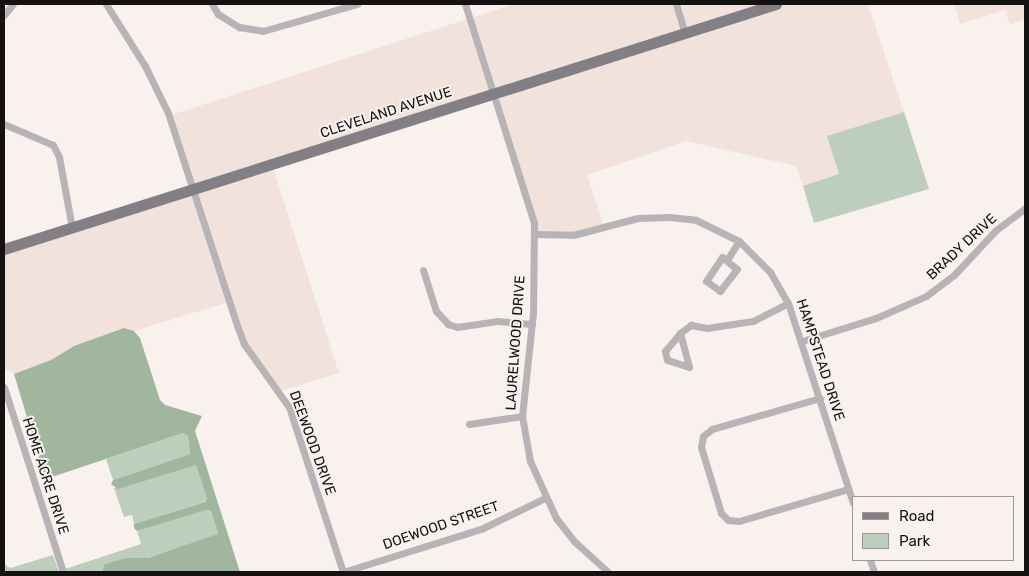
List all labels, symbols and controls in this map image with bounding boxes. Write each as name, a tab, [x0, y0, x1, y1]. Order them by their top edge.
street label: CLEVELAND AVENUE	[318, 84, 454, 142]
street label: BRADY DRIVE	[923, 210, 1001, 284]
street label: LAURELWOOD DRIVE	[503, 275, 529, 411]
street label: HAMPSTEAD DRIVE	[792, 297, 848, 423]
street label: DEEWOOD DRIVE	[285, 388, 339, 498]
street label: HOME ACRE DRIVE	[18, 415, 72, 537]
legend	[852, 496, 1014, 561]
street label: DOEWOOD STREET	[381, 498, 501, 554]
text: Road	[899, 507, 935, 525]
text: Park	[899, 532, 930, 550]

